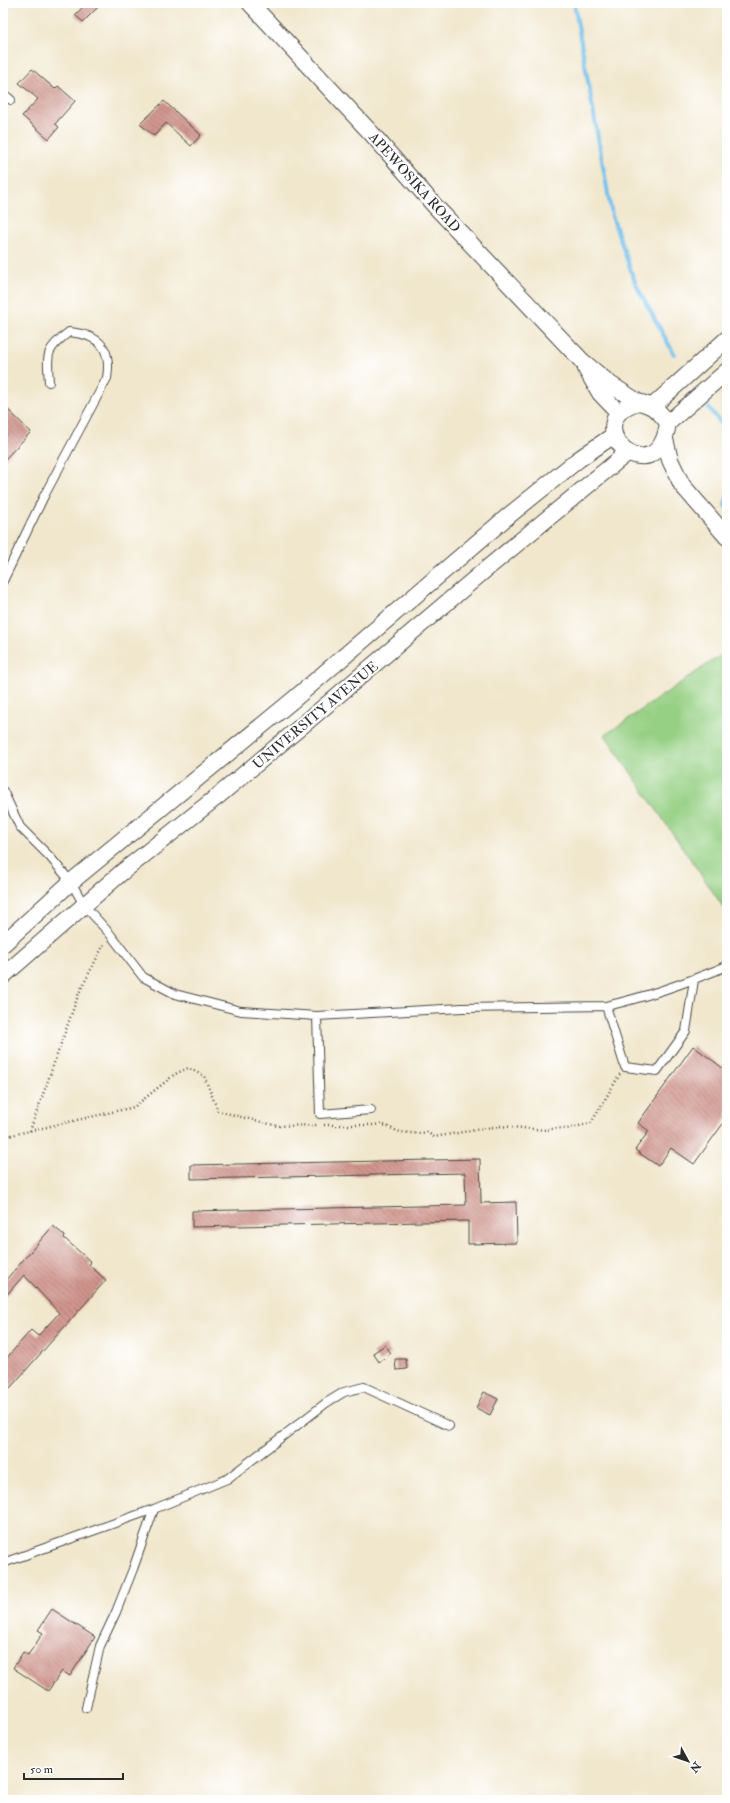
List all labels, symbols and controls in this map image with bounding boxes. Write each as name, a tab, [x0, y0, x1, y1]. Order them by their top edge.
street label: APEWOSIKA ROAD	[365, 128, 464, 236]
street label: UNIVERSITY AVENUE	[249, 658, 382, 773]
north arrow	[668, 1741, 708, 1781]
scale bar	[24, 1755, 123, 1781]
text: N	[686, 1758, 704, 1776]
text: 50 m	[30, 1762, 54, 1777]

